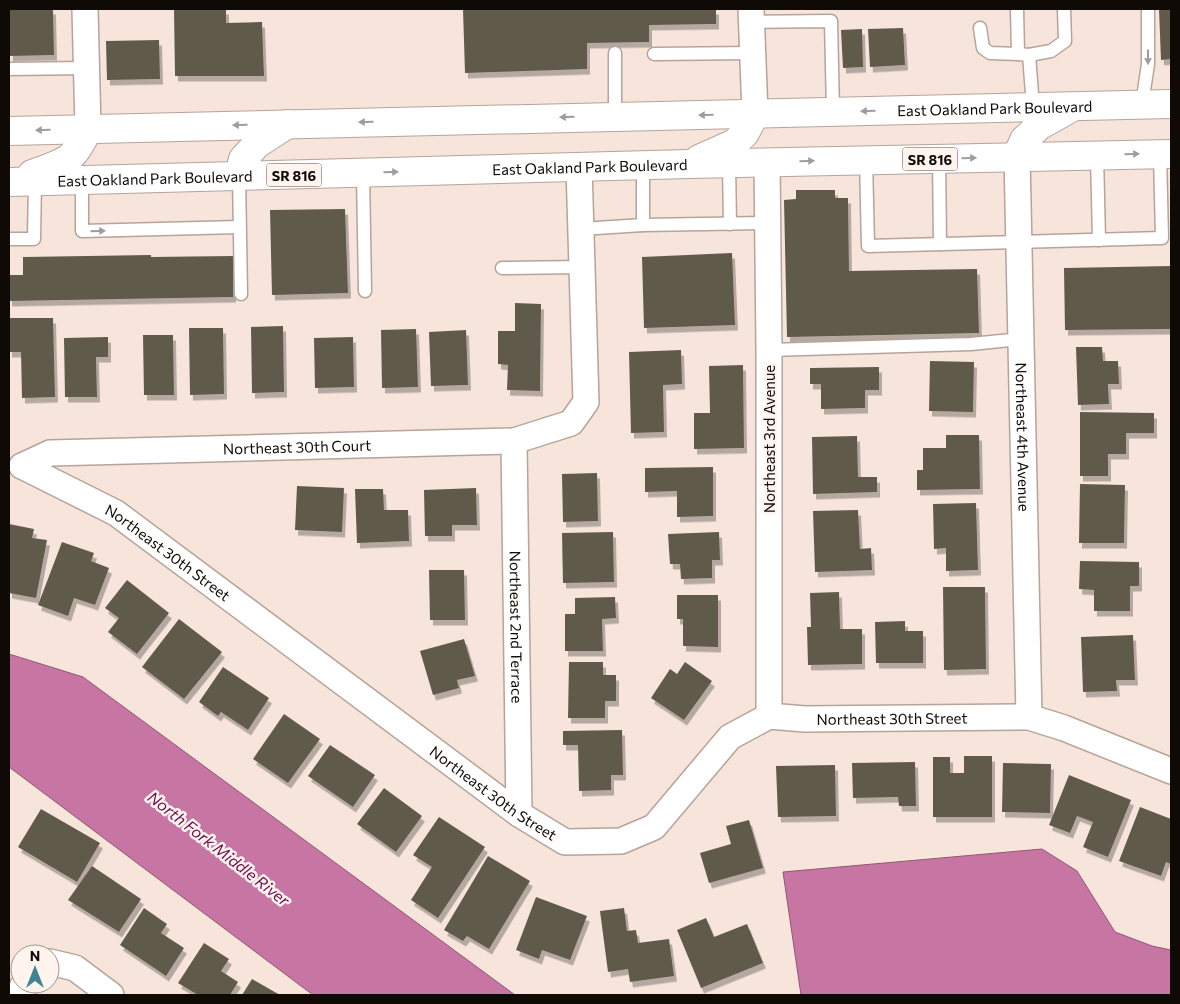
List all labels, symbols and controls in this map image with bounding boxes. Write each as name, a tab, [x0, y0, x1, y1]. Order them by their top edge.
one-way arrow	[1144, 49, 1152, 65]
street label: East Oakland Park Boulevard	[897, 97, 1093, 119]
one-way arrow	[860, 107, 876, 115]
one-way arrow	[698, 111, 714, 119]
one-way arrow	[558, 113, 574, 121]
one-way arrow	[357, 118, 373, 126]
one-way arrow	[232, 121, 248, 129]
one-way arrow	[34, 126, 50, 134]
road number: SR 816	[902, 148, 958, 170]
one-way arrow	[1124, 150, 1140, 158]
one-way arrow	[961, 153, 977, 161]
street label: East Oakland Park Boulevard	[492, 155, 688, 178]
one-way arrow	[799, 157, 815, 165]
road number: SR 816	[266, 164, 322, 186]
street label: East Oakland Park Boulevard	[57, 167, 253, 190]
one-way arrow	[383, 168, 399, 176]
one-way arrow	[90, 226, 106, 234]
street label: Northeast 4th Avenue	[1012, 362, 1034, 512]
street label: Northeast 3rd Avenue	[760, 365, 778, 513]
street label: Northeast 30th Court	[223, 436, 371, 458]
street label: Northeast 30th Street	[102, 500, 234, 604]
street label: Northeast 2nd Terrace	[506, 551, 527, 703]
street label: Northeast 30th Street	[816, 709, 968, 728]
street label: Northeast 30th Street	[427, 742, 560, 844]
water label: North Fork Middle River	[144, 787, 294, 910]
north arrow	[10, 944, 60, 994]
text: N	[30, 947, 40, 964]

